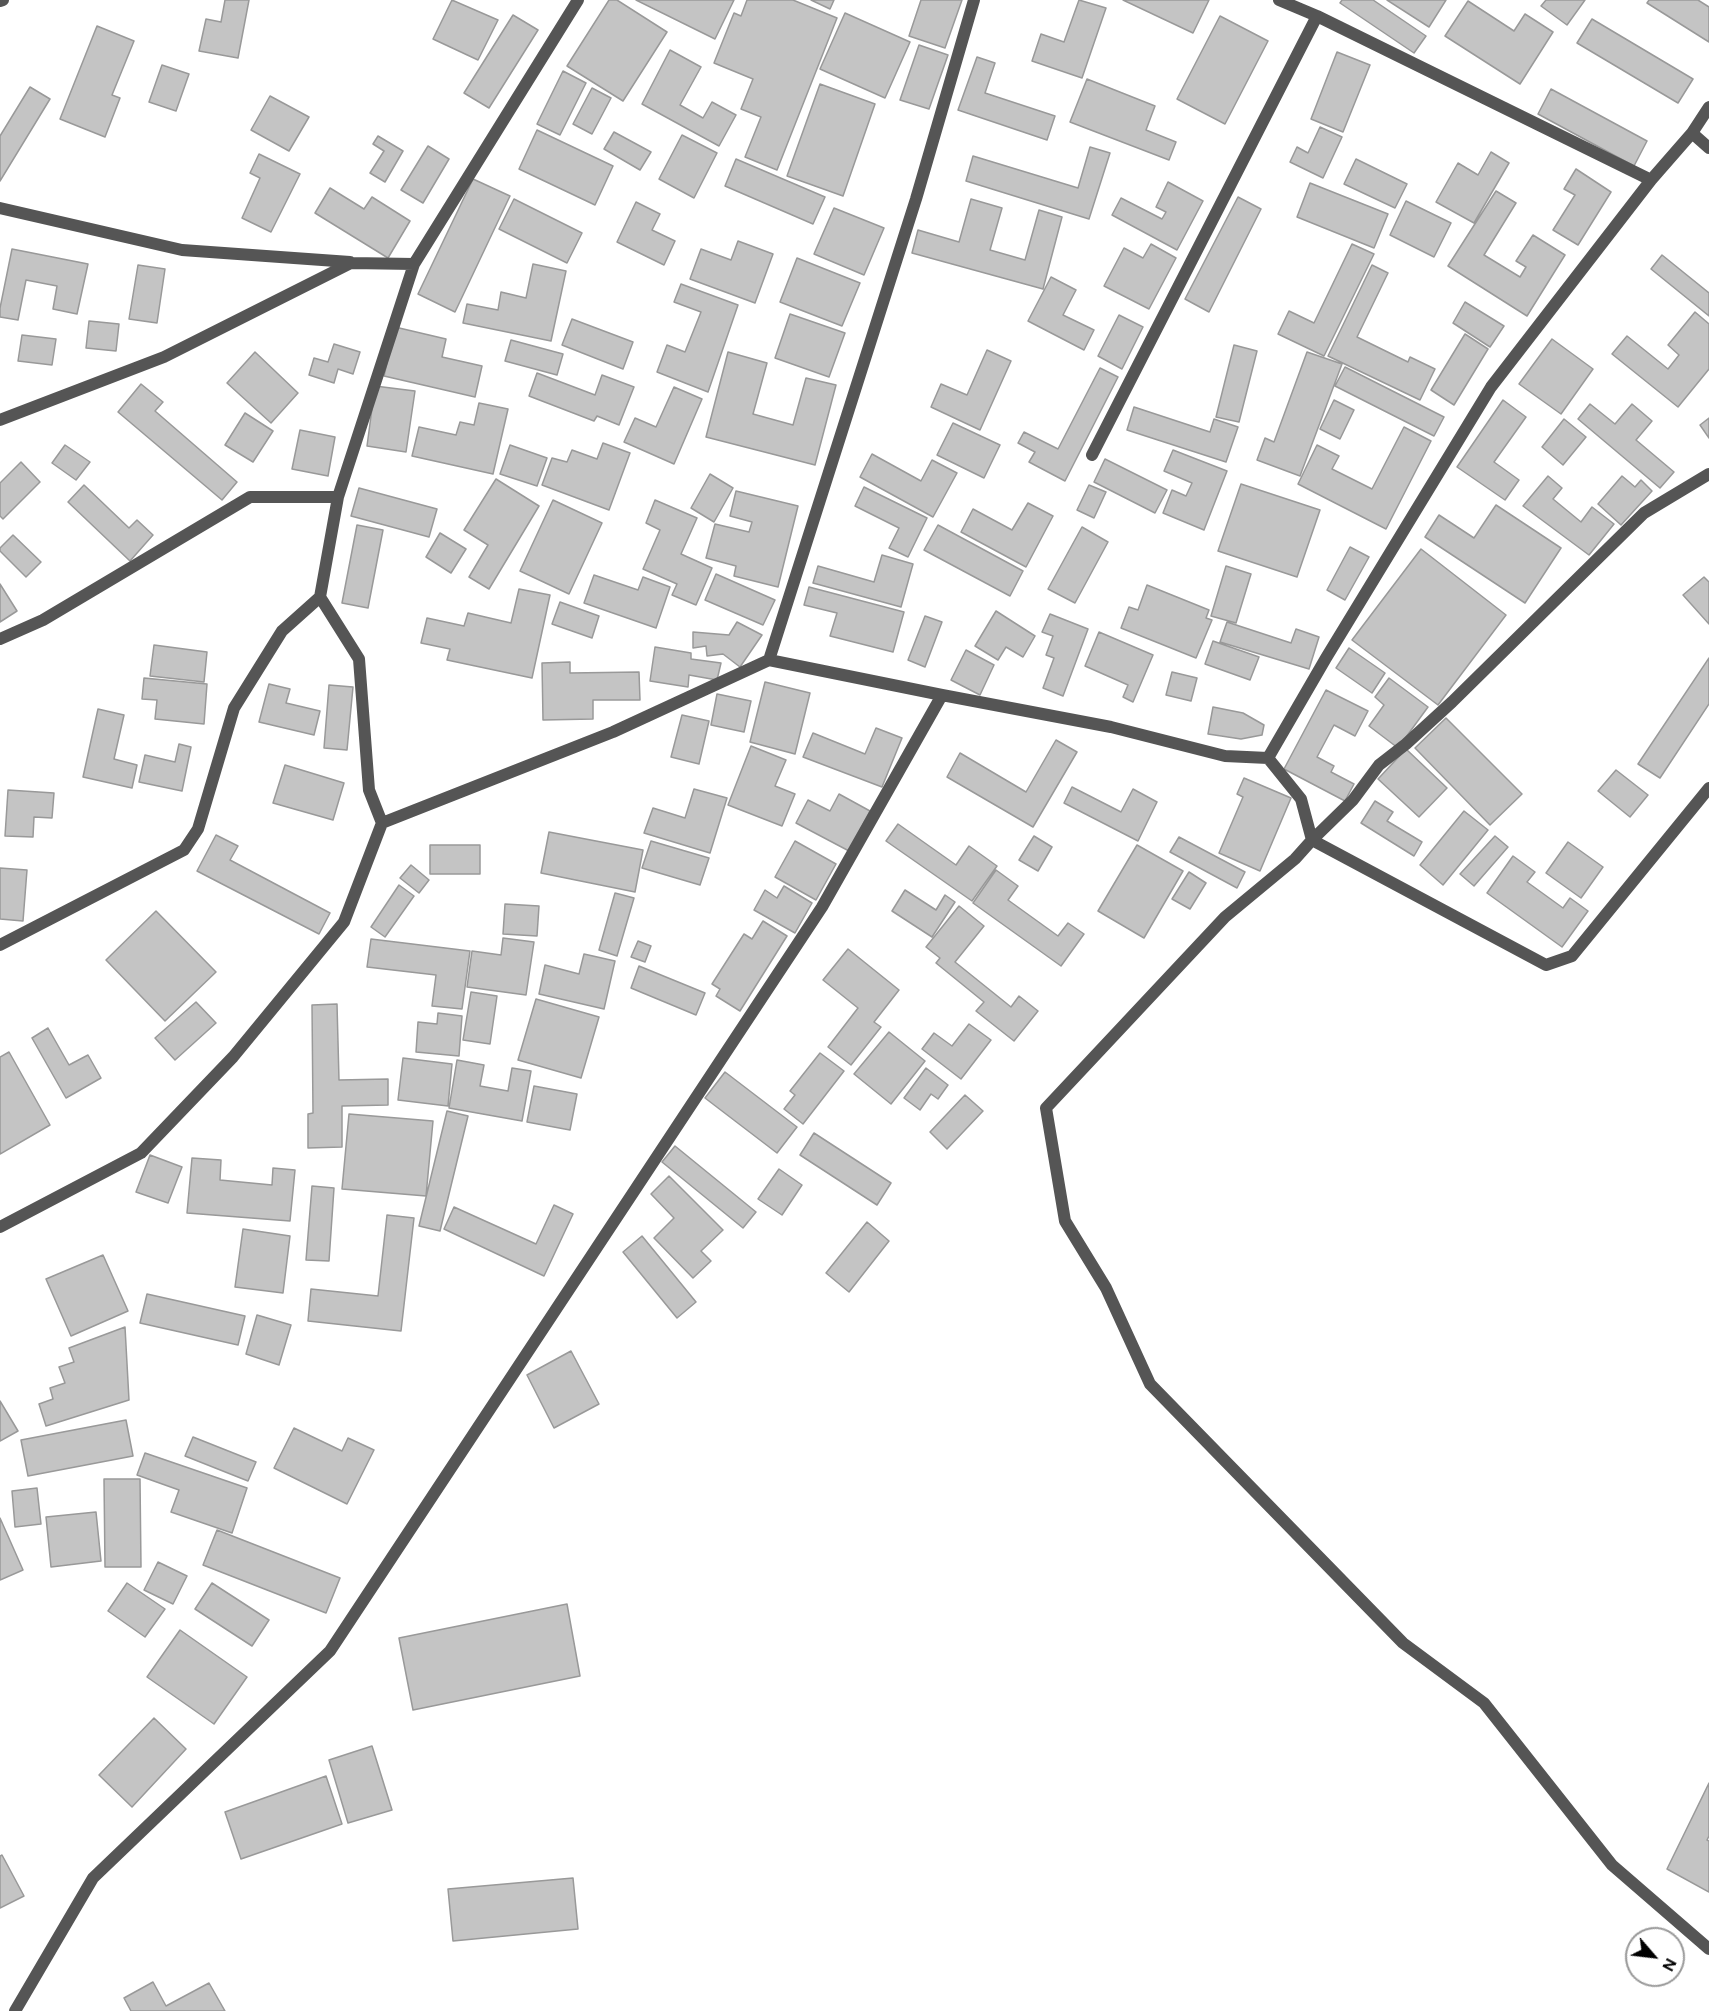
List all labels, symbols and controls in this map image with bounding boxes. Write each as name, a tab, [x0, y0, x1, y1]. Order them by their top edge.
north arrow	[1625, 1927, 1685, 1987]
text: N	[1658, 1955, 1682, 1975]

